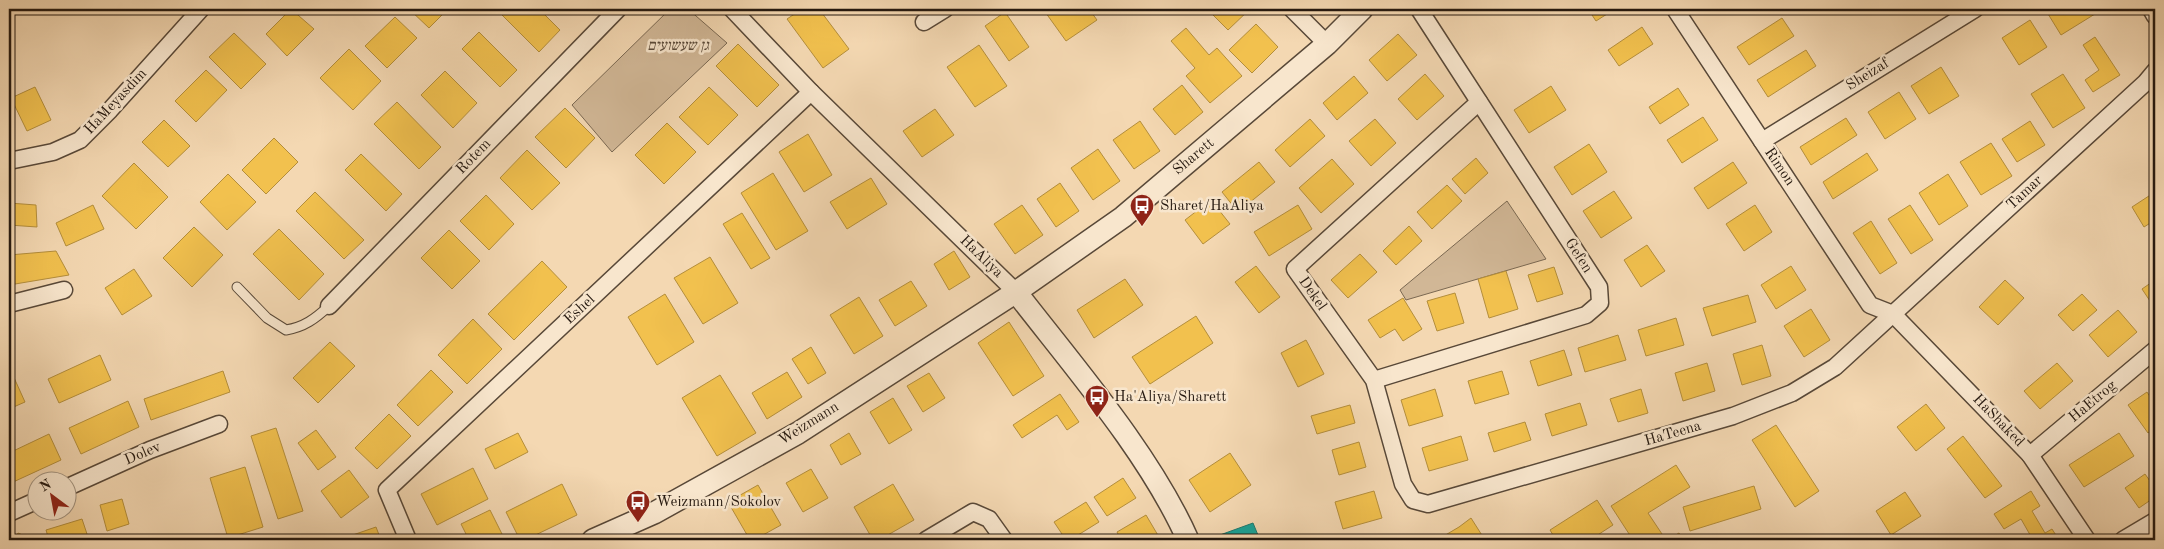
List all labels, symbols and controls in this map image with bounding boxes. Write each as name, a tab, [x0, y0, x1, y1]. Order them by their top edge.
park label: גן שעשועים	[647, 39, 710, 54]
street label: Sheizaf	[1844, 56, 1893, 94]
street label: HaMeyasdim	[82, 66, 150, 138]
street label: Sharett	[1171, 136, 1217, 178]
street label: Rotem	[454, 137, 494, 177]
street label: Rimon	[1761, 145, 1797, 189]
street label: Tamar	[2004, 173, 2046, 213]
bus stop icon: Sharet/HaAliya	[1129, 193, 1155, 227]
place label: Sharet/HaAliya	[1160, 199, 1264, 214]
street label: HaAliya	[956, 233, 1006, 281]
street label: Gefen	[1561, 236, 1595, 276]
street label: Dekel	[1295, 274, 1329, 314]
street label: Eshel	[562, 292, 598, 328]
street label: HaEtrog	[2067, 378, 2119, 426]
bus stop icon: Ha'Aliya/Sharett	[1084, 384, 1110, 418]
place label: Ha'Aliya/Sharett	[1114, 390, 1226, 405]
street label: HaShaked	[1969, 392, 2027, 450]
street label: Weizmann	[776, 400, 842, 448]
street label: HaTeena	[1643, 419, 1704, 449]
street label: Dolev	[123, 440, 163, 468]
north arrow	[28, 472, 78, 522]
text: N	[37, 477, 54, 495]
bus stop icon: Weizmann/Sokolov	[625, 489, 651, 523]
place label: Weizmann/Sokolov	[656, 495, 781, 510]

